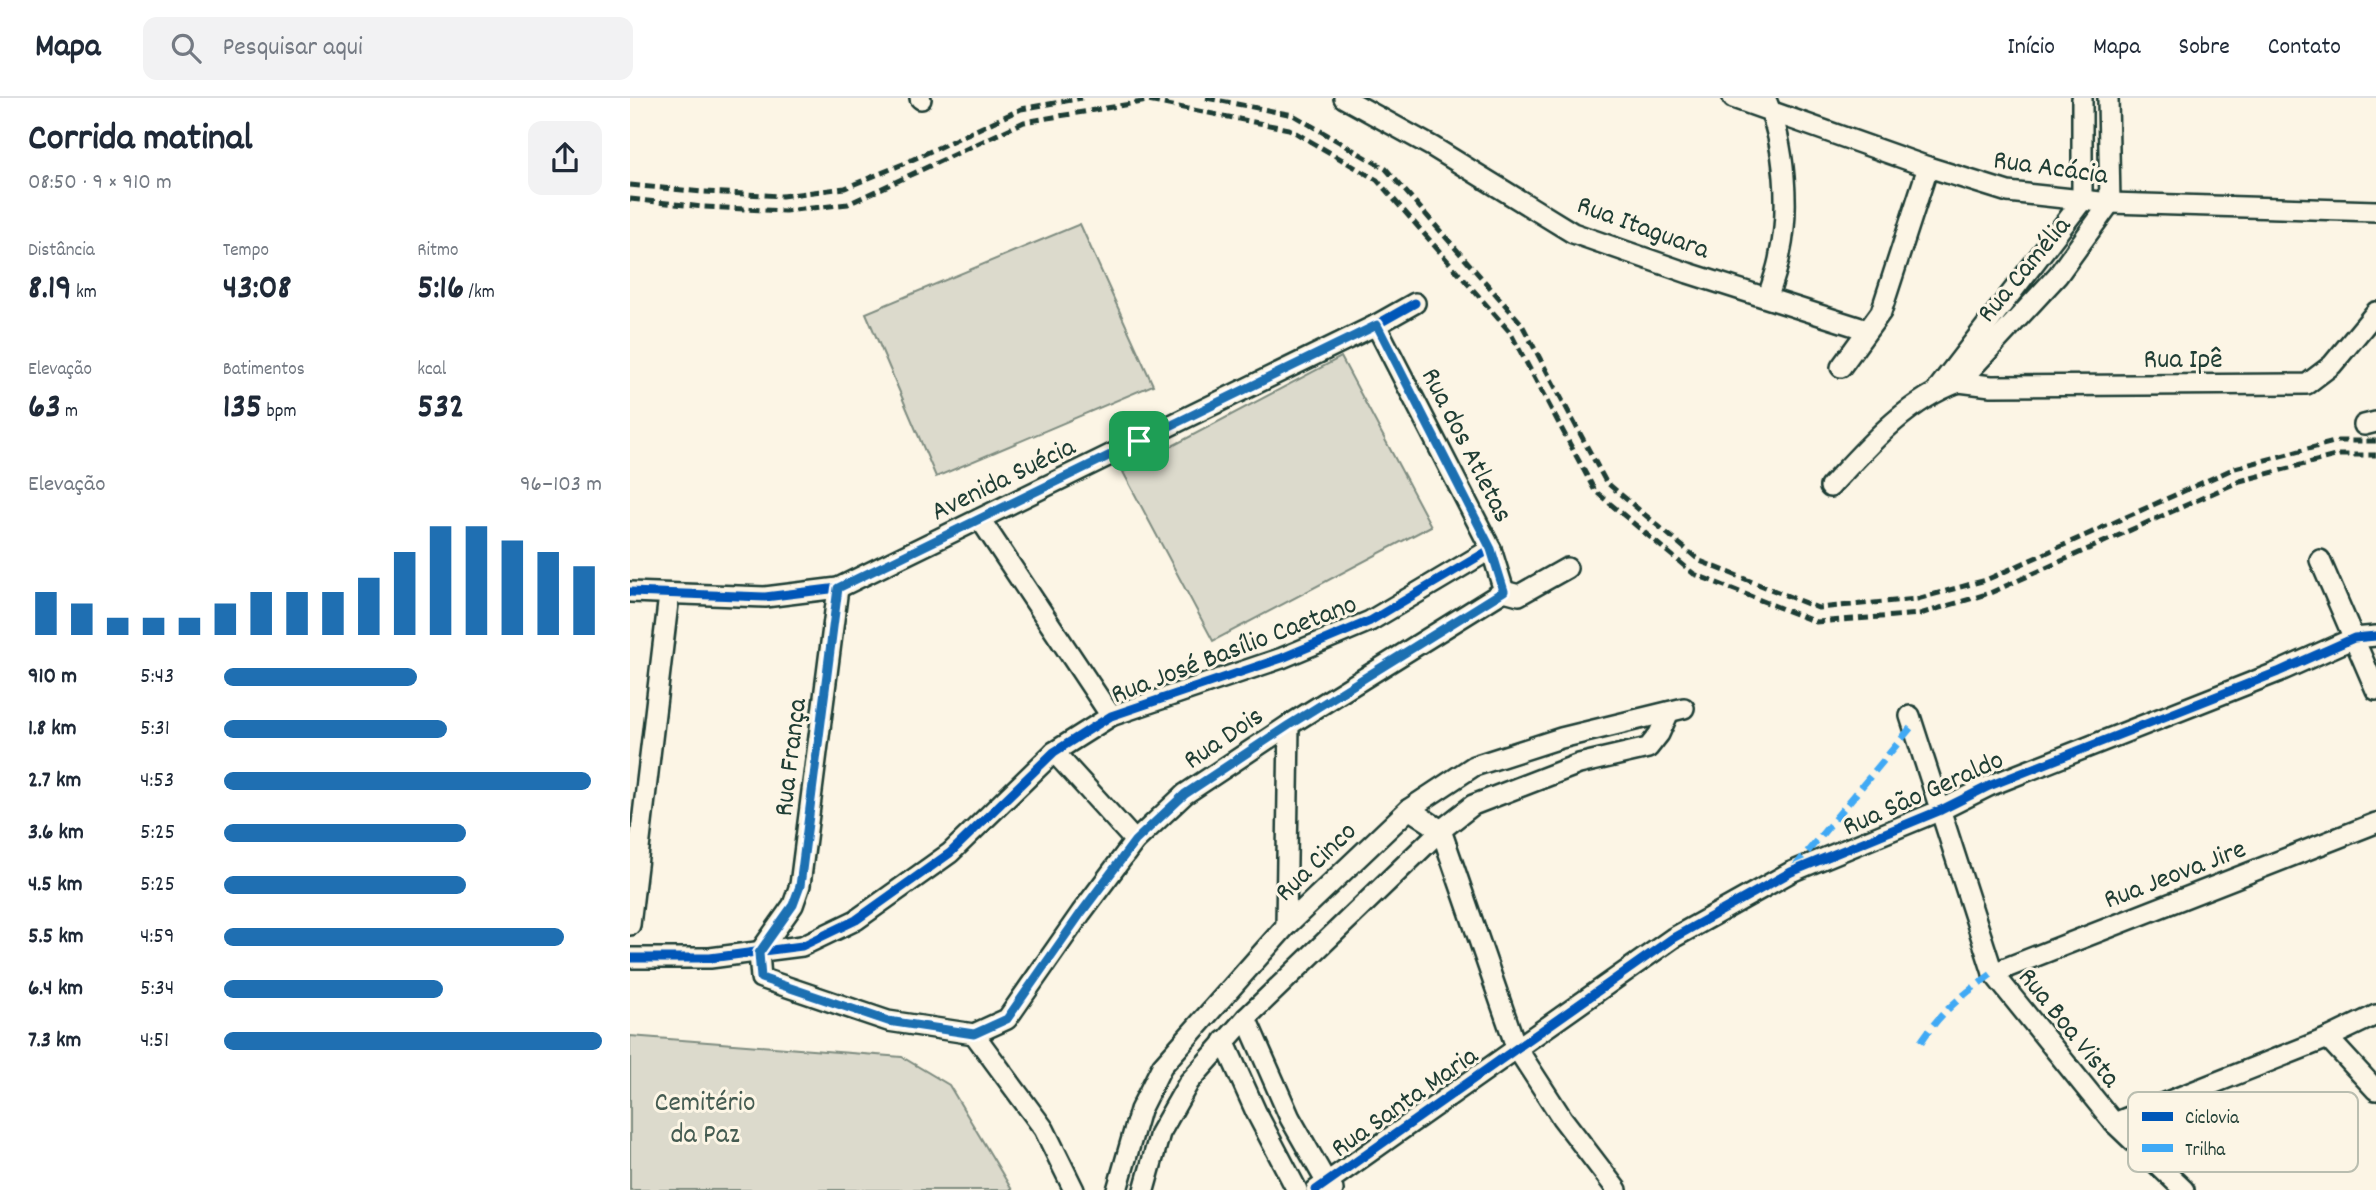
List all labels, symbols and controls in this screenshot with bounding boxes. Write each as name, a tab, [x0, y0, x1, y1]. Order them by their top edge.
search box	[143, 17, 633, 80]
text: Mapa	[35, 25, 101, 72]
icon: search	[167, 29, 205, 67]
text: Pesquisar aqui	[223, 30, 363, 67]
text: Início	[2007, 31, 2055, 65]
text: Mapa	[2093, 31, 2141, 65]
text: Sobre	[2179, 31, 2230, 65]
text: Contato	[2268, 31, 2341, 65]
text: Corrida matinal	[28, 113, 253, 168]
button: share	[528, 121, 602, 195]
street label: Rua Acácia	[1990, 142, 2111, 198]
text: 08:50 · 9 × 910 m	[28, 167, 172, 200]
street label: Rua Itaguara	[1570, 187, 1715, 272]
street label: Rua Camélia	[1969, 208, 2083, 333]
text: Distância	[28, 238, 95, 265]
text: Tempo	[223, 238, 269, 265]
text: Ritmo	[417, 238, 459, 265]
text: 8.19	[28, 265, 72, 315]
text: 43:08	[223, 265, 292, 315]
text: 5:16	[417, 265, 464, 315]
text: km	[72, 280, 97, 307]
text: /km	[464, 280, 495, 307]
street label: Rua Ipê	[2144, 342, 2222, 382]
text: Elevação	[28, 357, 92, 384]
text: Batimentos	[223, 357, 305, 384]
text: kcal	[417, 357, 446, 384]
street label: Rua dos Atletas	[1408, 362, 1521, 531]
text: 63	[28, 384, 61, 434]
text: 135	[223, 384, 262, 434]
text: 532	[417, 384, 464, 434]
text: m	[61, 399, 78, 426]
text: bpm	[262, 399, 296, 426]
pin	[1109, 411, 1169, 471]
icon: arrive	[1120, 422, 1158, 460]
street label: Avenida Suécia	[925, 429, 1084, 534]
text: Elevação	[28, 469, 105, 502]
text: 96–103 m	[520, 469, 602, 502]
street label: Rua José Basílio Caetano	[1106, 586, 1363, 717]
text: 910 m	[28, 661, 77, 694]
text: 5:43	[140, 661, 174, 694]
street label: Rua França	[766, 695, 820, 819]
street label: Rua Dois	[1177, 699, 1273, 782]
text: 1.8 km	[28, 713, 77, 746]
text: 5:31	[140, 713, 170, 746]
street label: Rua São Geraldo	[1837, 742, 2011, 849]
text: 2.7 km	[28, 765, 81, 798]
text: 4:53	[140, 765, 174, 798]
street label: Rua Cinco	[1267, 814, 1368, 913]
text: 3.6 km	[28, 817, 84, 850]
text: 5:25	[140, 817, 175, 850]
street label: Rua Jeova Jire	[2099, 831, 2253, 922]
text: 4.5 km	[28, 869, 83, 902]
text: 5:25	[140, 869, 175, 902]
text: 5.5 km	[28, 921, 84, 954]
text: 4:59	[140, 921, 175, 954]
street label: Rua Boa Vista	[2006, 960, 2129, 1099]
text: 6.4 km	[28, 973, 83, 1006]
text: 5:34	[140, 973, 174, 1006]
text: 7.3 km	[28, 1025, 81, 1058]
text: 4:51	[140, 1025, 169, 1058]
street label: Rua Santa Maria	[1324, 1038, 1488, 1170]
park label: Cemitério da Paz	[655, 1085, 755, 1157]
legend	[2128, 1092, 2358, 1172]
text: Ciclovia	[2185, 1106, 2240, 1133]
text: Trilha	[2185, 1138, 2226, 1165]

